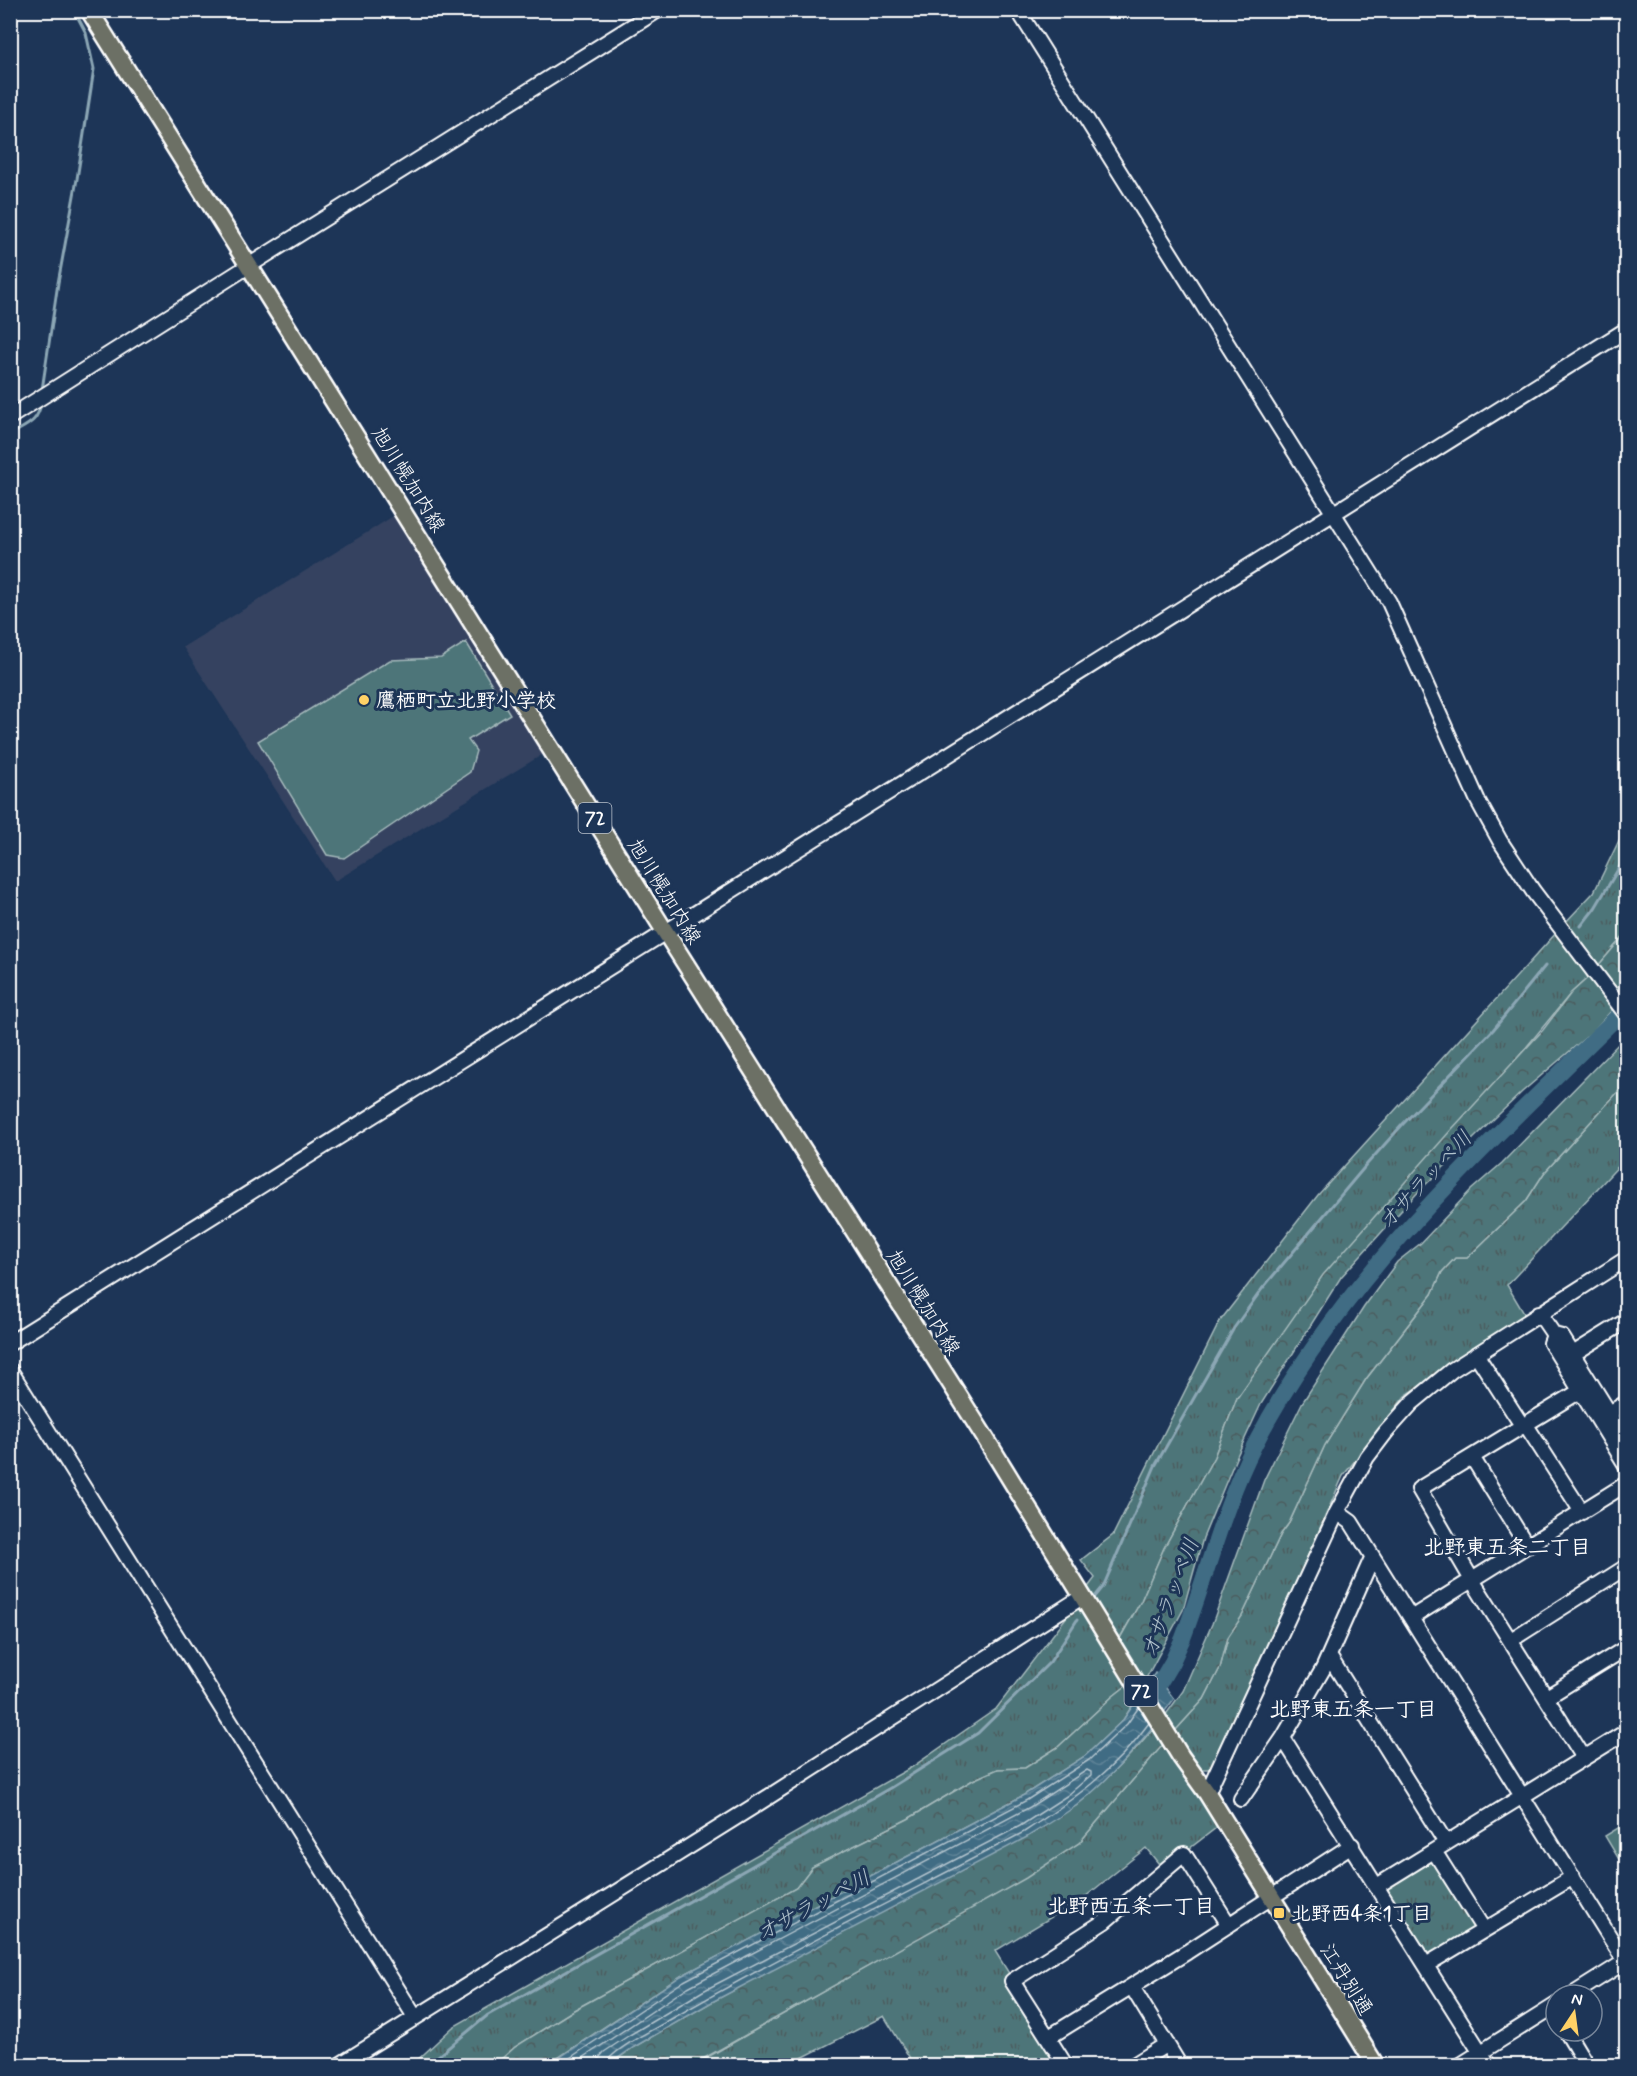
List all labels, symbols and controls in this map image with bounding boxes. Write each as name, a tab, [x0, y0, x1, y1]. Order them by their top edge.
street label: 旭川幌加内線	[364, 422, 451, 538]
place label: 鷹栖町立北野小学校	[376, 688, 556, 715]
marker: 鷹栖町立北野小学校	[357, 693, 371, 707]
road number: 72	[578, 803, 612, 833]
street label: 旭川幌加内線	[620, 834, 707, 950]
water label: オサラッペ川	[1373, 1125, 1479, 1236]
street label: 旭川幌加内線	[879, 1245, 966, 1361]
district label: 北野東五条二丁目	[1423, 1534, 1591, 1562]
water label: オサラッペ川	[1135, 1535, 1207, 1662]
road number: 72	[1124, 1676, 1158, 1706]
district label: 北野東五条一丁目	[1269, 1696, 1437, 1724]
water label: オサラッペ川	[751, 1864, 876, 1948]
district label: 北野西五条一丁目	[1047, 1893, 1215, 1921]
place label: 北野西4条1丁目	[1291, 1901, 1432, 1928]
marker: 北野西4条1丁目	[1272, 1906, 1286, 1920]
street label: 江丹別通	[1313, 1939, 1378, 2021]
north arrow	[1544, 1983, 1604, 2043]
text: N	[1569, 1988, 1585, 2011]

